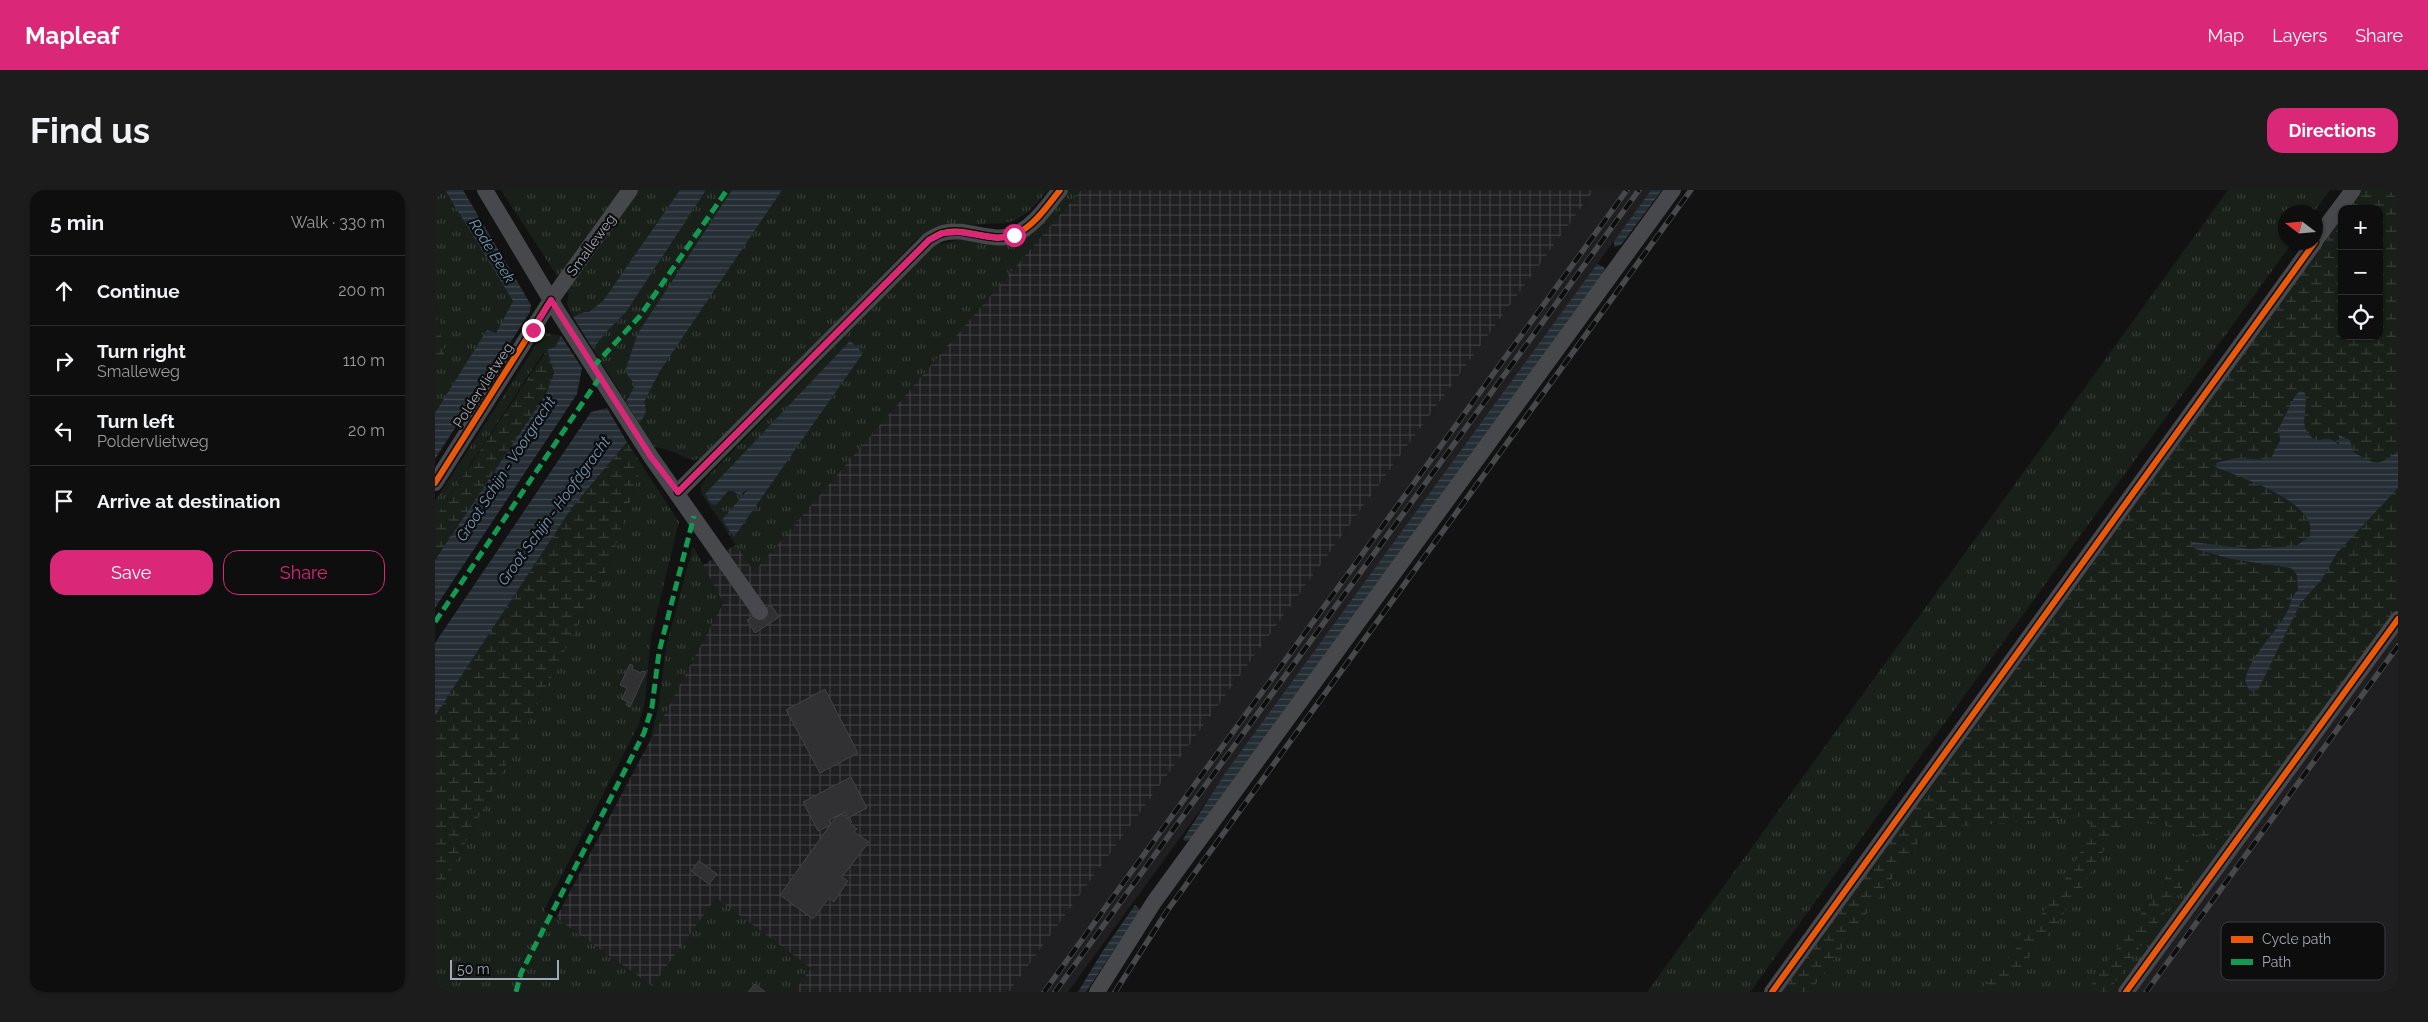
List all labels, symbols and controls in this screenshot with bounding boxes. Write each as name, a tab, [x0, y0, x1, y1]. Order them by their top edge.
text: Mapleaf	[25, 21, 119, 50]
text: Map	[2208, 25, 2244, 46]
text: Layers	[2272, 25, 2327, 46]
text: Share	[2355, 25, 2403, 46]
button: Directions	[2267, 108, 2398, 153]
text: Find us	[30, 110, 150, 151]
north arrow	[2278, 205, 2323, 250]
map controls	[2338, 205, 2383, 340]
button: +	[2338, 205, 2383, 250]
text: 5 min	[50, 210, 104, 235]
street label: Smalleweg	[563, 211, 619, 279]
text: Walk · 330 m	[291, 213, 385, 232]
water label: Rode Beek	[465, 216, 519, 286]
route start	[1003, 224, 1026, 247]
button: −	[2338, 250, 2383, 295]
icon: ahead	[50, 277, 78, 305]
text: Continue	[97, 280, 180, 302]
text: 200 m	[338, 281, 385, 300]
button: locate	[2338, 295, 2383, 340]
route end	[522, 319, 545, 342]
text: Turn right	[97, 340, 186, 362]
street label: Poldervlietweg	[450, 340, 516, 430]
icon: right	[50, 347, 78, 375]
text: 110 m	[343, 351, 385, 370]
text: Smalleweg	[97, 362, 180, 381]
water label: Groot Schijn - Voorgracht	[453, 393, 560, 545]
text: Turn left	[97, 410, 174, 432]
icon: left	[50, 417, 78, 445]
text: 20 m	[348, 421, 385, 440]
text: Poldervlietweg	[97, 432, 209, 451]
water label: Groot Schijn - Hoofdgracht	[494, 433, 614, 589]
icon: arrive	[50, 487, 78, 515]
text: Arrive at destination	[97, 490, 281, 512]
button: Save	[50, 550, 213, 595]
button: Share	[223, 550, 385, 595]
legend	[2221, 922, 2385, 980]
text: Cycle path	[2262, 931, 2331, 947]
text: Path	[2262, 954, 2291, 970]
scale bar	[450, 957, 559, 980]
text: 50 m	[457, 961, 490, 977]

